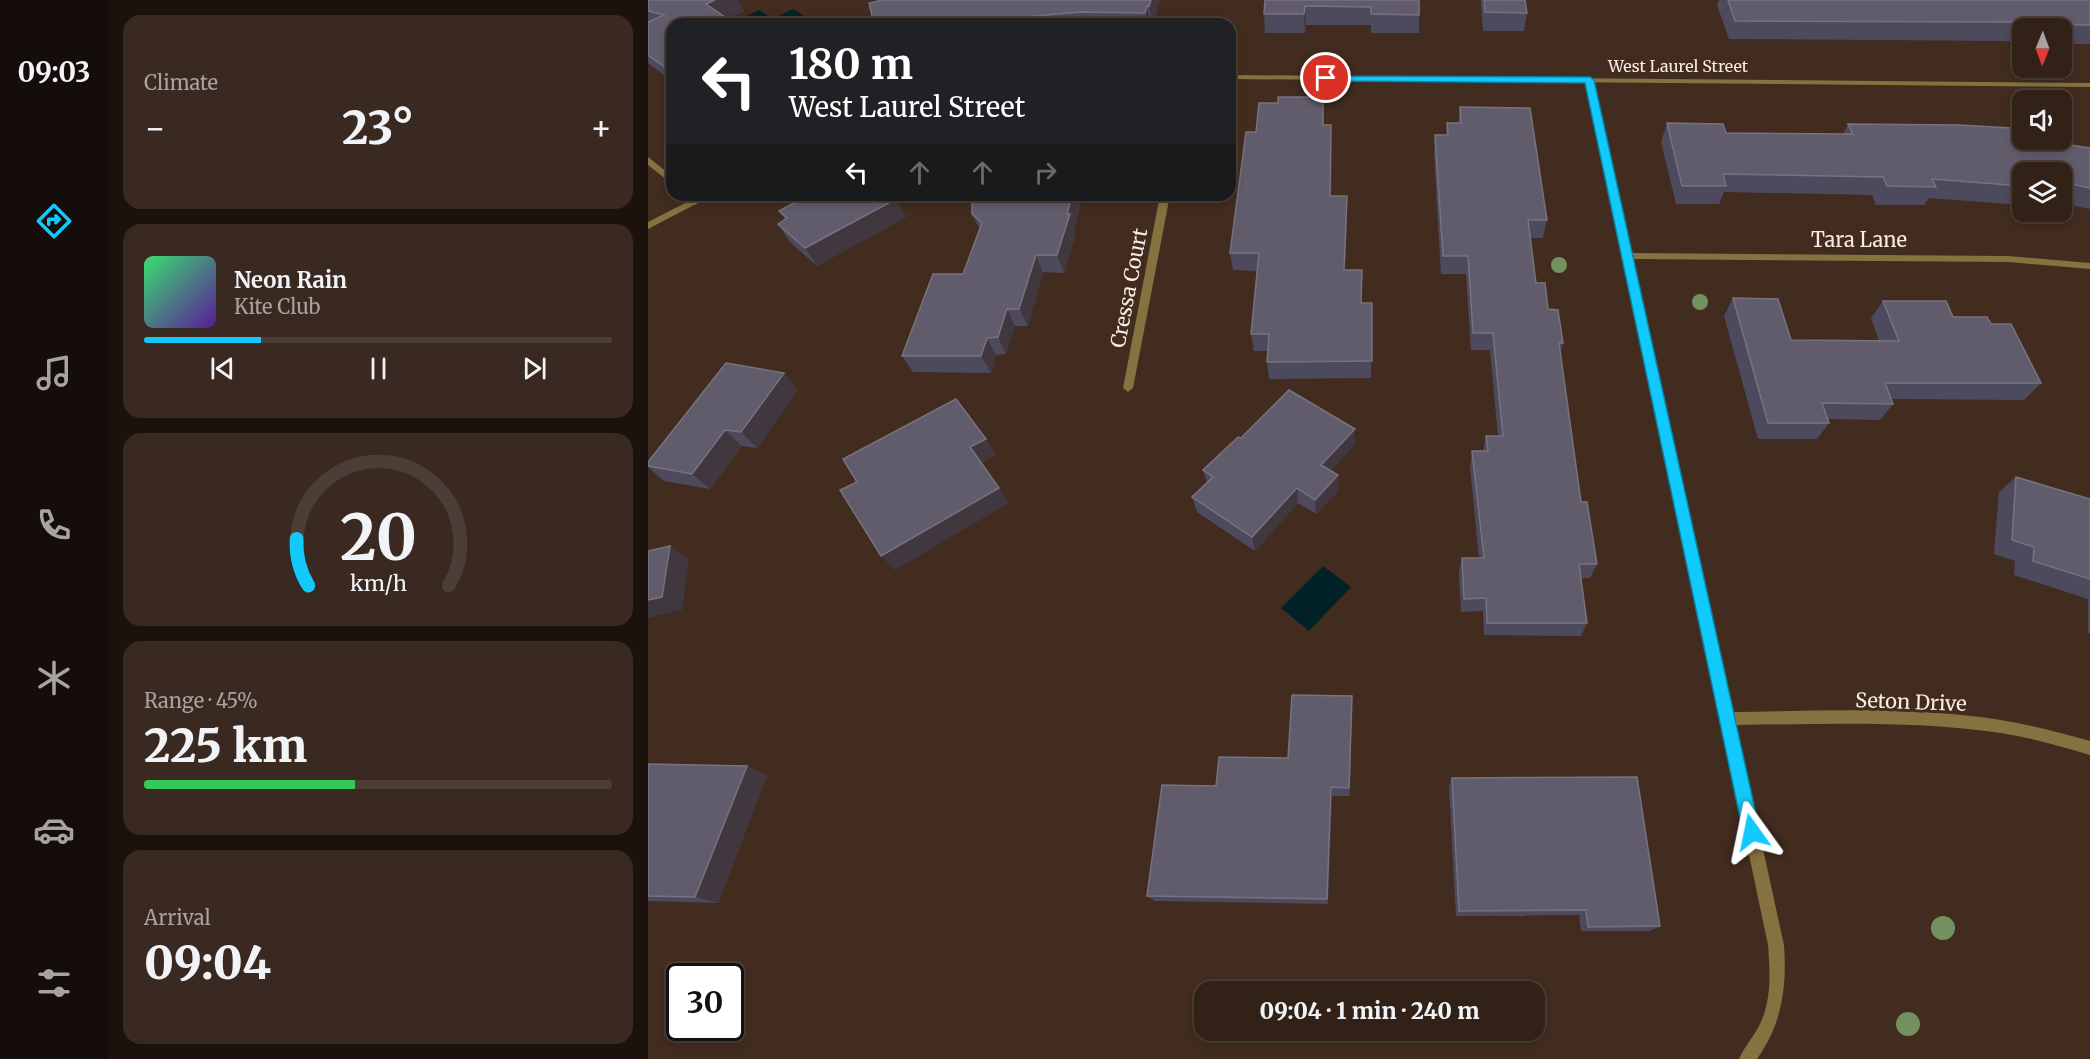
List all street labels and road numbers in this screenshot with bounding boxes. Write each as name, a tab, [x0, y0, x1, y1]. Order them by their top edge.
street label: West Laurel Street	[1607, 56, 1749, 76]
street label: Cressa Court	[1105, 226, 1152, 350]
street label: Tara Lane	[1811, 227, 1907, 252]
street label: Seton Drive	[1855, 687, 1967, 716]

